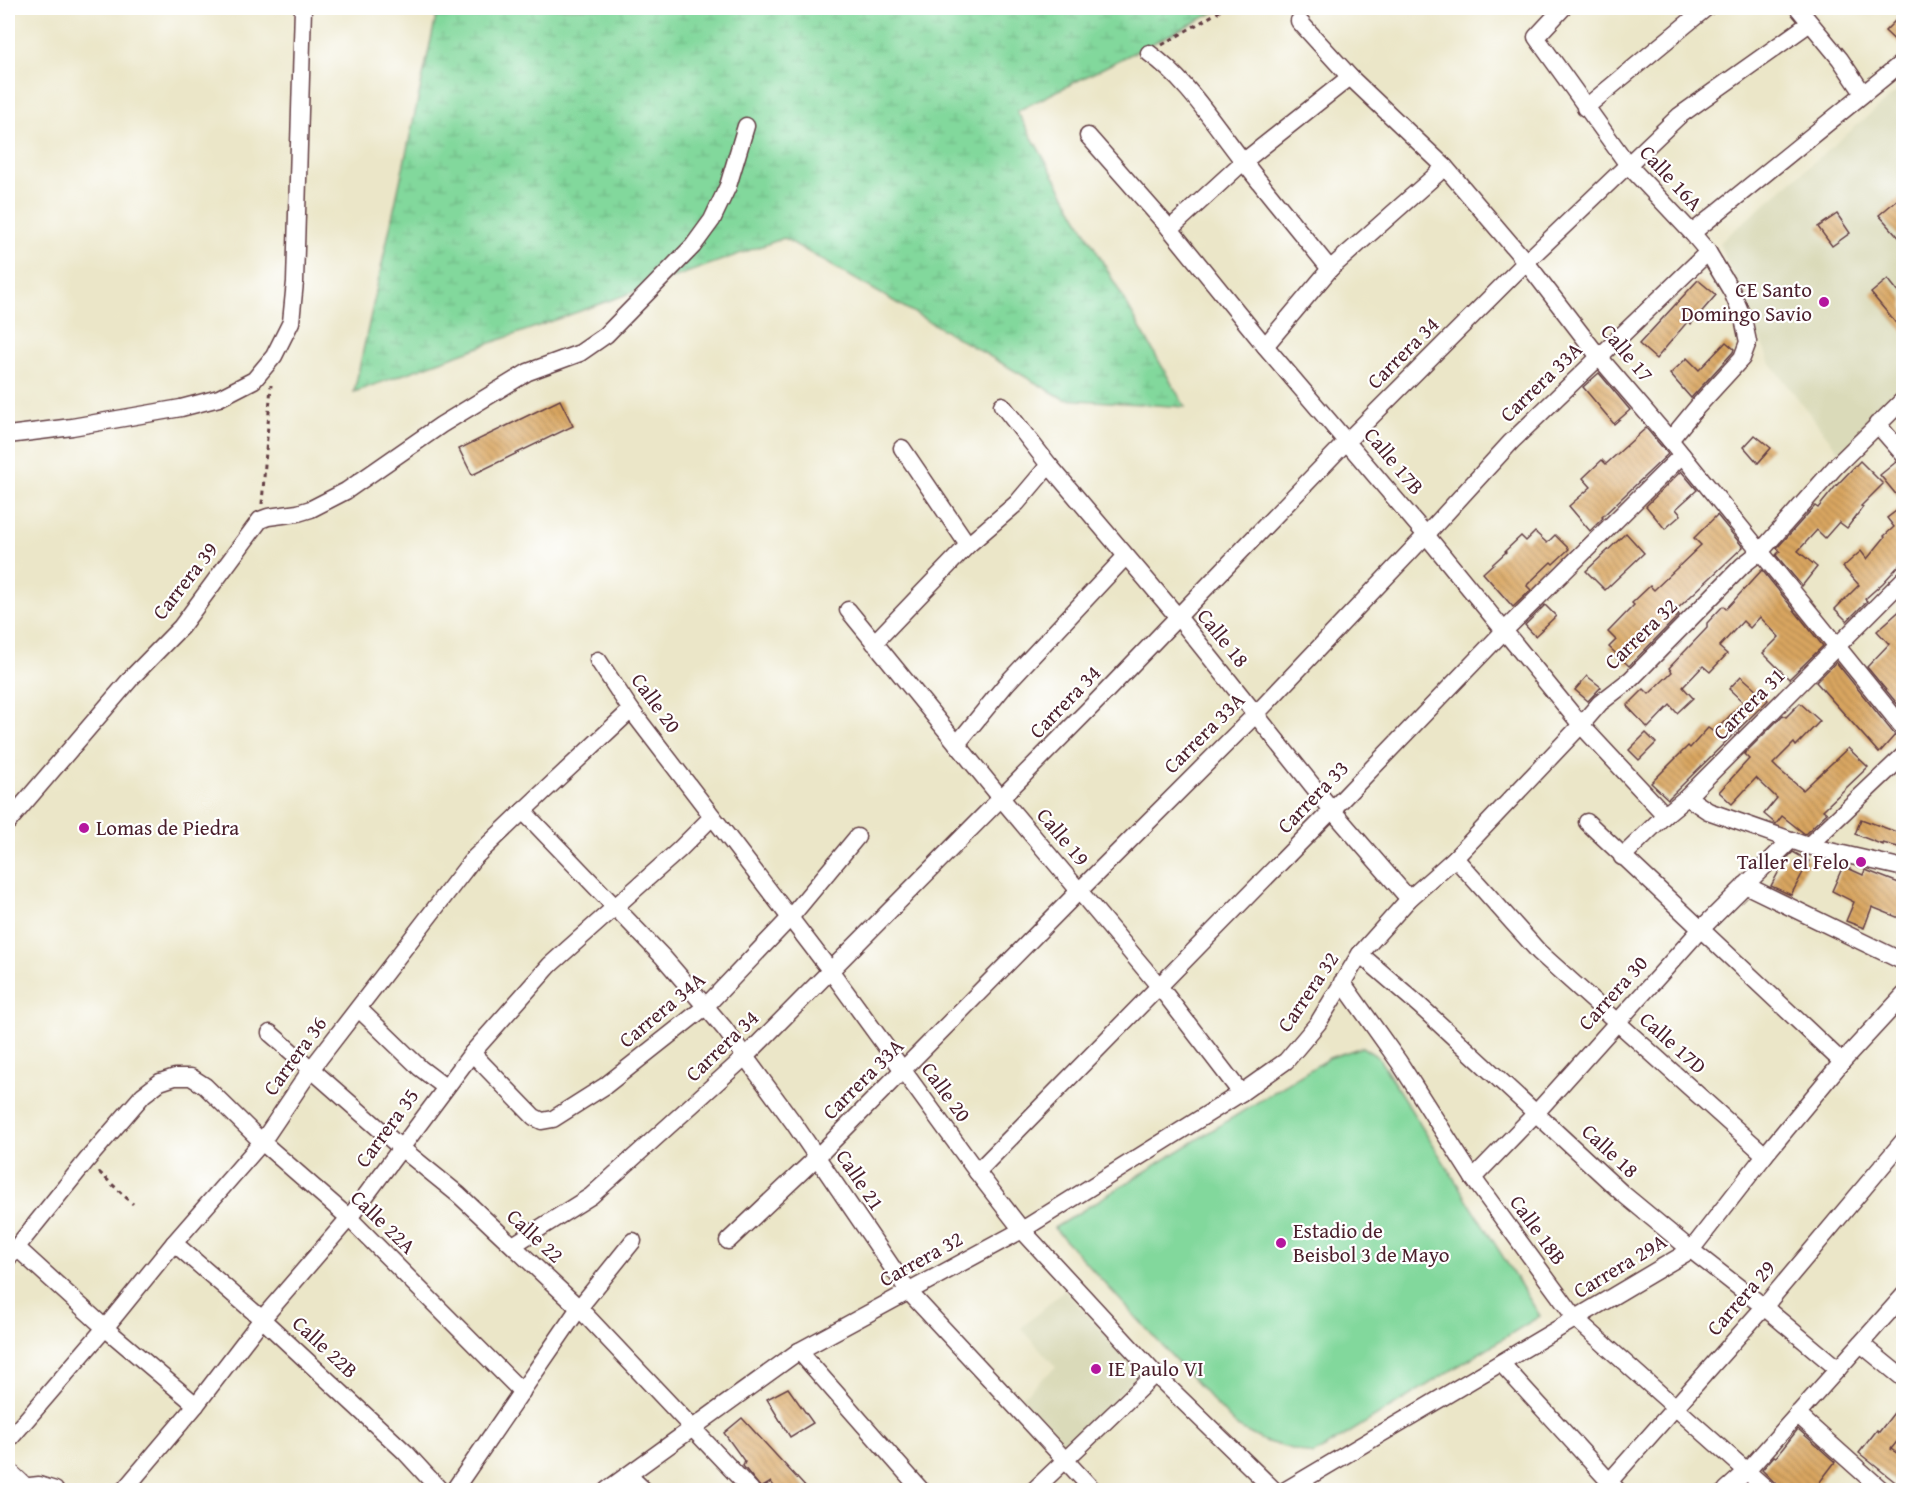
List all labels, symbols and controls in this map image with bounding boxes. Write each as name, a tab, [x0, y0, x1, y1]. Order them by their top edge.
street label: Calle 16A	[1633, 138, 1710, 218]
place label: CE Santo Domingo Savio	[1681, 274, 1812, 329]
marker: CE Santo Domingo Savio	[1817, 295, 1831, 309]
street label: Carrera 34	[1359, 309, 1446, 396]
street label: Calle 17	[1594, 317, 1661, 389]
street label: Carrera 33A	[1492, 334, 1589, 429]
street label: Calle 17B	[1357, 420, 1432, 501]
street label: Carrera 39	[144, 535, 225, 626]
street label: Carrera 32	[1597, 591, 1684, 677]
street label: Calle 18	[1190, 602, 1257, 674]
street label: Carrera 34	[1022, 658, 1108, 745]
street label: Carrera 31	[1705, 660, 1792, 747]
street label: Calle 20	[624, 666, 689, 739]
street label: Carrera 33A	[1156, 685, 1252, 780]
street label: Carrera 33	[1270, 753, 1356, 840]
street label: Calle 19	[1030, 801, 1097, 873]
place label: Lomas de Piedra	[96, 812, 239, 843]
marker: Lomas de Piedra	[77, 821, 91, 835]
place label: Taller el Felo	[1737, 846, 1849, 877]
marker: Taller el Felo	[1854, 855, 1868, 869]
street label: Carrera 32	[1269, 945, 1346, 1038]
street label: Carrera 30	[1571, 948, 1655, 1037]
street label: Carrera 34A	[612, 964, 712, 1055]
street label: Carrera 34	[678, 1003, 765, 1089]
street label: Calle 17D	[1633, 1004, 1714, 1081]
street label: Carrera 36	[255, 1010, 334, 1102]
street label: Carrera 33A	[815, 1031, 911, 1126]
street label: Calle 20	[914, 1055, 979, 1128]
street label: Carrera 35	[347, 1082, 426, 1174]
street label: Calle 18	[1575, 1116, 1646, 1185]
street label: Calle 21	[829, 1143, 892, 1217]
street label: Calle 22A	[344, 1183, 423, 1261]
street label: Calle 18B	[1502, 1188, 1574, 1271]
street label: Calle 22	[500, 1201, 571, 1270]
place label: Estadio de Beisbol 3 de Mayo	[1293, 1215, 1449, 1270]
street label: Carrera 32	[873, 1223, 968, 1294]
street label: Carrera 29A	[1567, 1225, 1673, 1306]
marker: Estadio de Beisbol 3 de Mayo	[1274, 1236, 1288, 1250]
street label: Carrera 29	[1699, 1253, 1782, 1342]
street label: Calle 22B	[286, 1308, 365, 1385]
place label: IE Paulo VI	[1108, 1353, 1204, 1384]
marker: IE Paulo VI	[1089, 1362, 1103, 1376]

